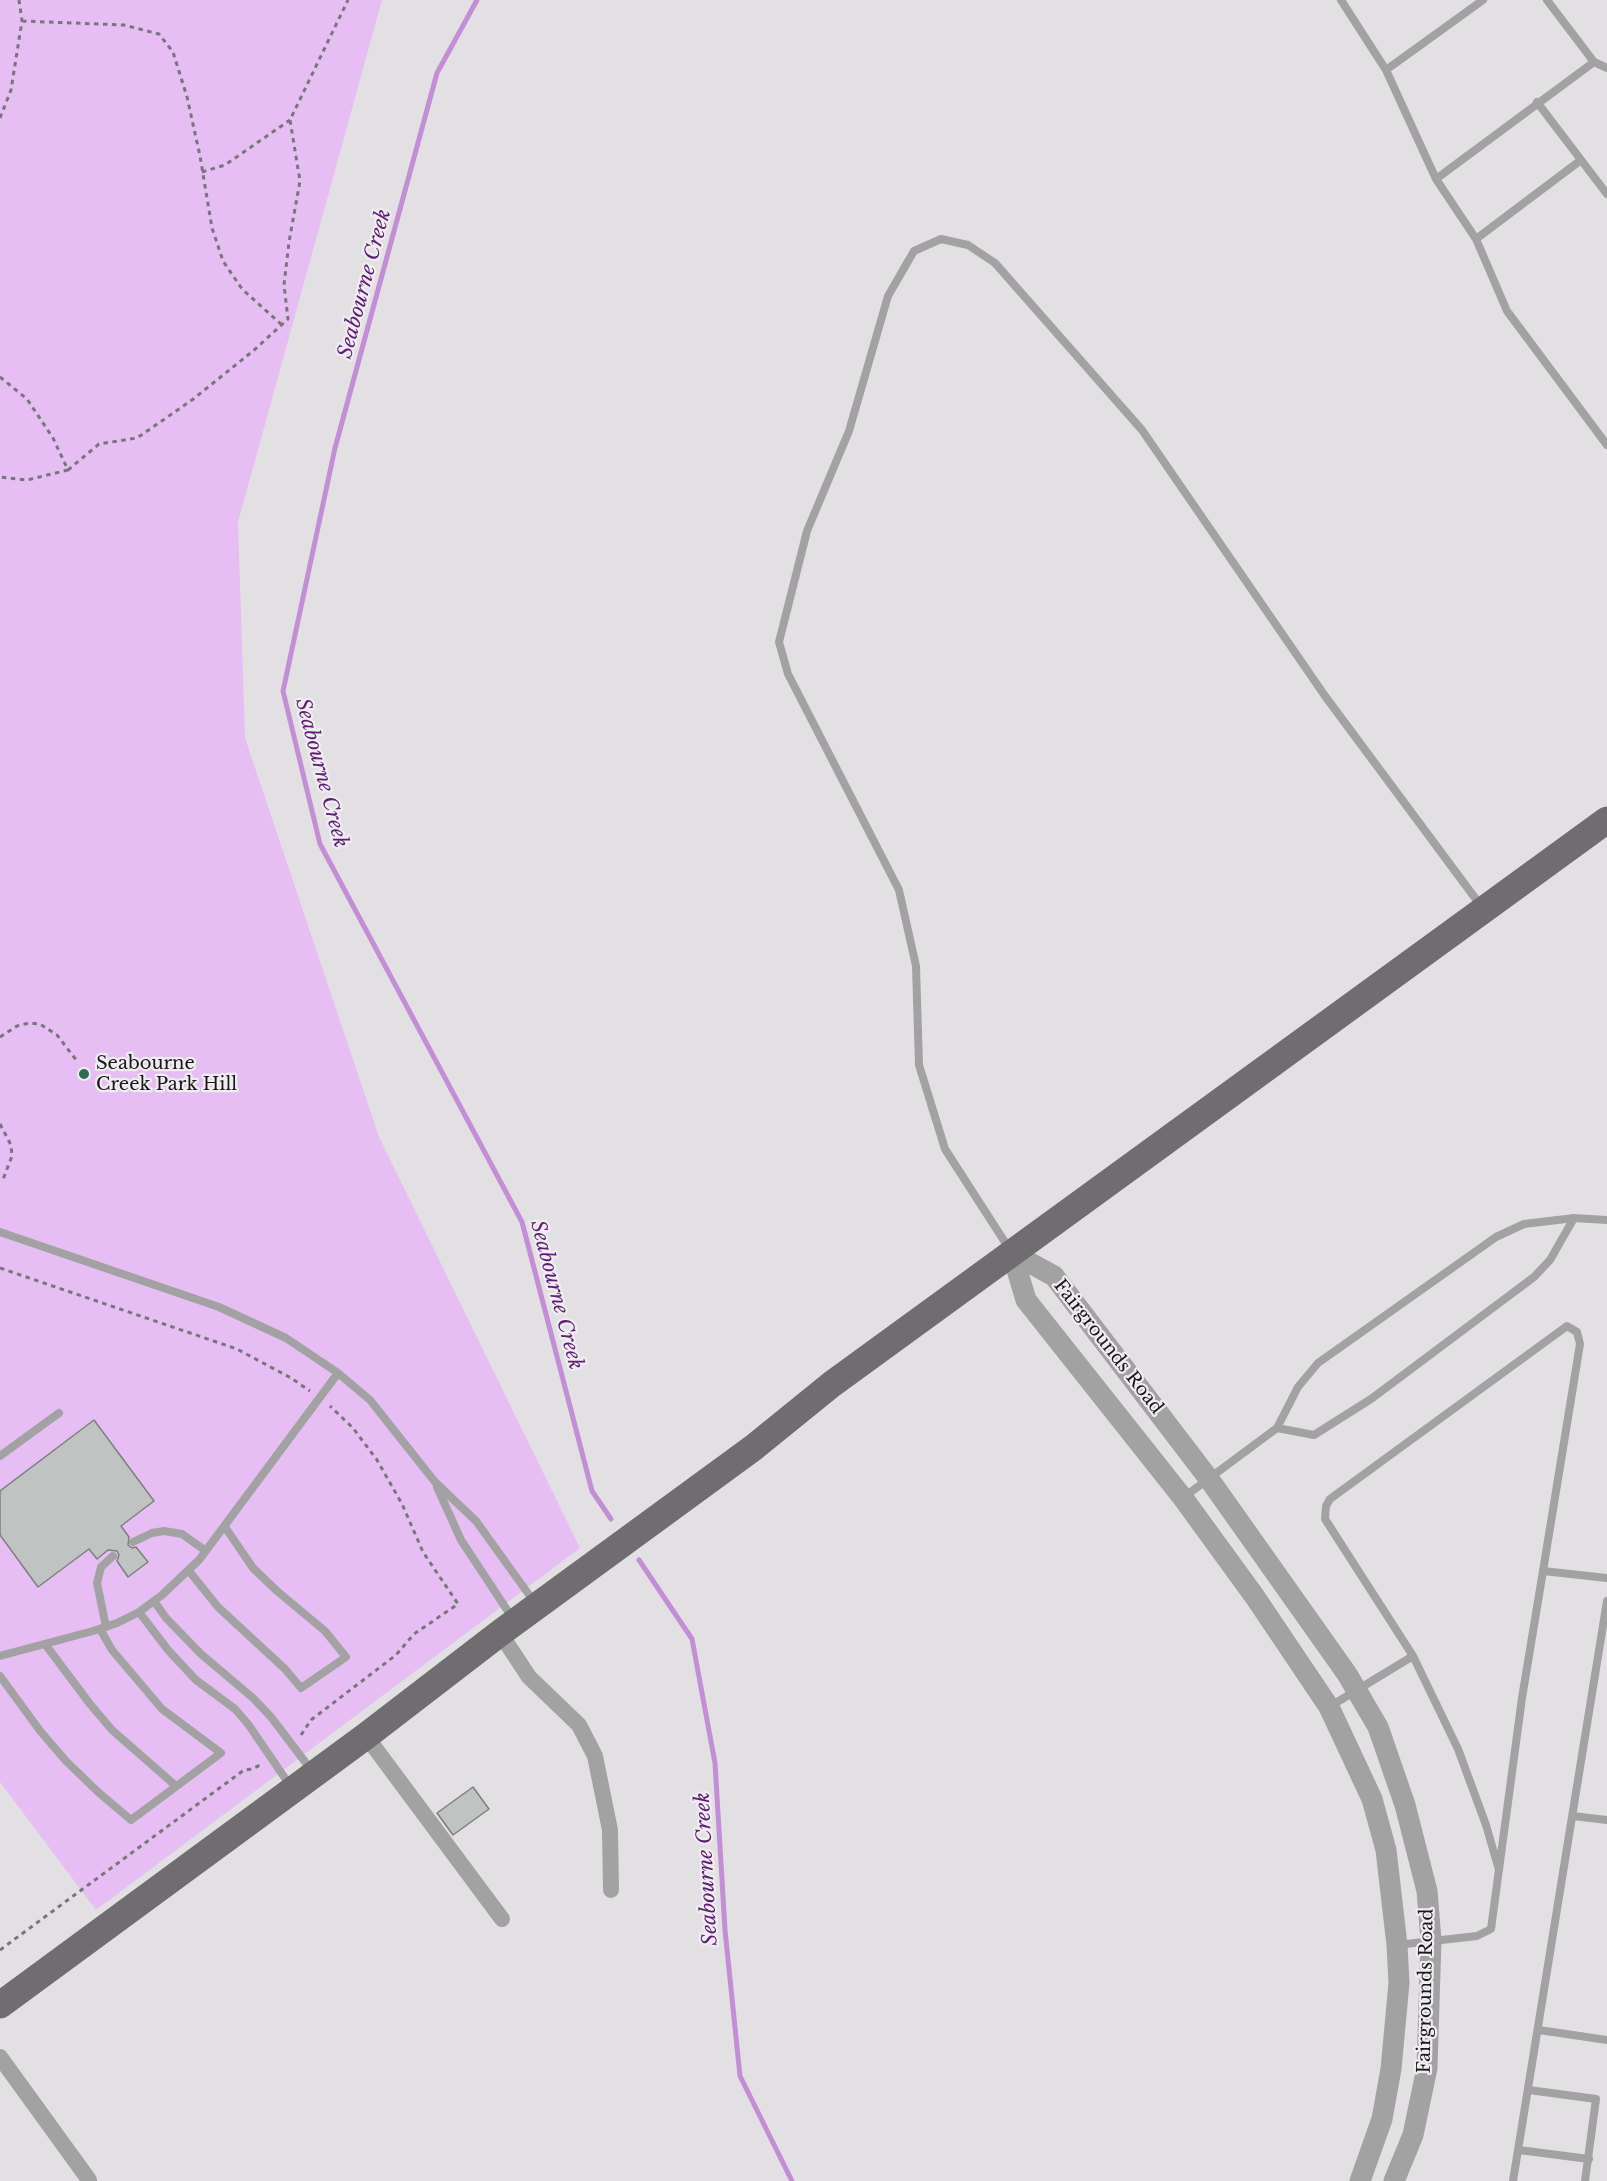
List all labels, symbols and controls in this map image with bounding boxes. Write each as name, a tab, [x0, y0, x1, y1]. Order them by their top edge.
water label: Seabourne Creek	[334, 207, 396, 361]
water label: Seabourne Creek	[290, 696, 352, 850]
place label: Seabourne Creek Park Hill	[96, 1053, 237, 1096]
marker: Seabourne Creek Park Hill	[77, 1067, 91, 1081]
water label: Seabourne Creek	[525, 1218, 587, 1372]
street label: Fairgrounds Road	[1049, 1275, 1167, 1419]
water label: Seabourne Creek	[691, 1792, 723, 1946]
street label: Fairgrounds Road	[1414, 1908, 1438, 2074]

